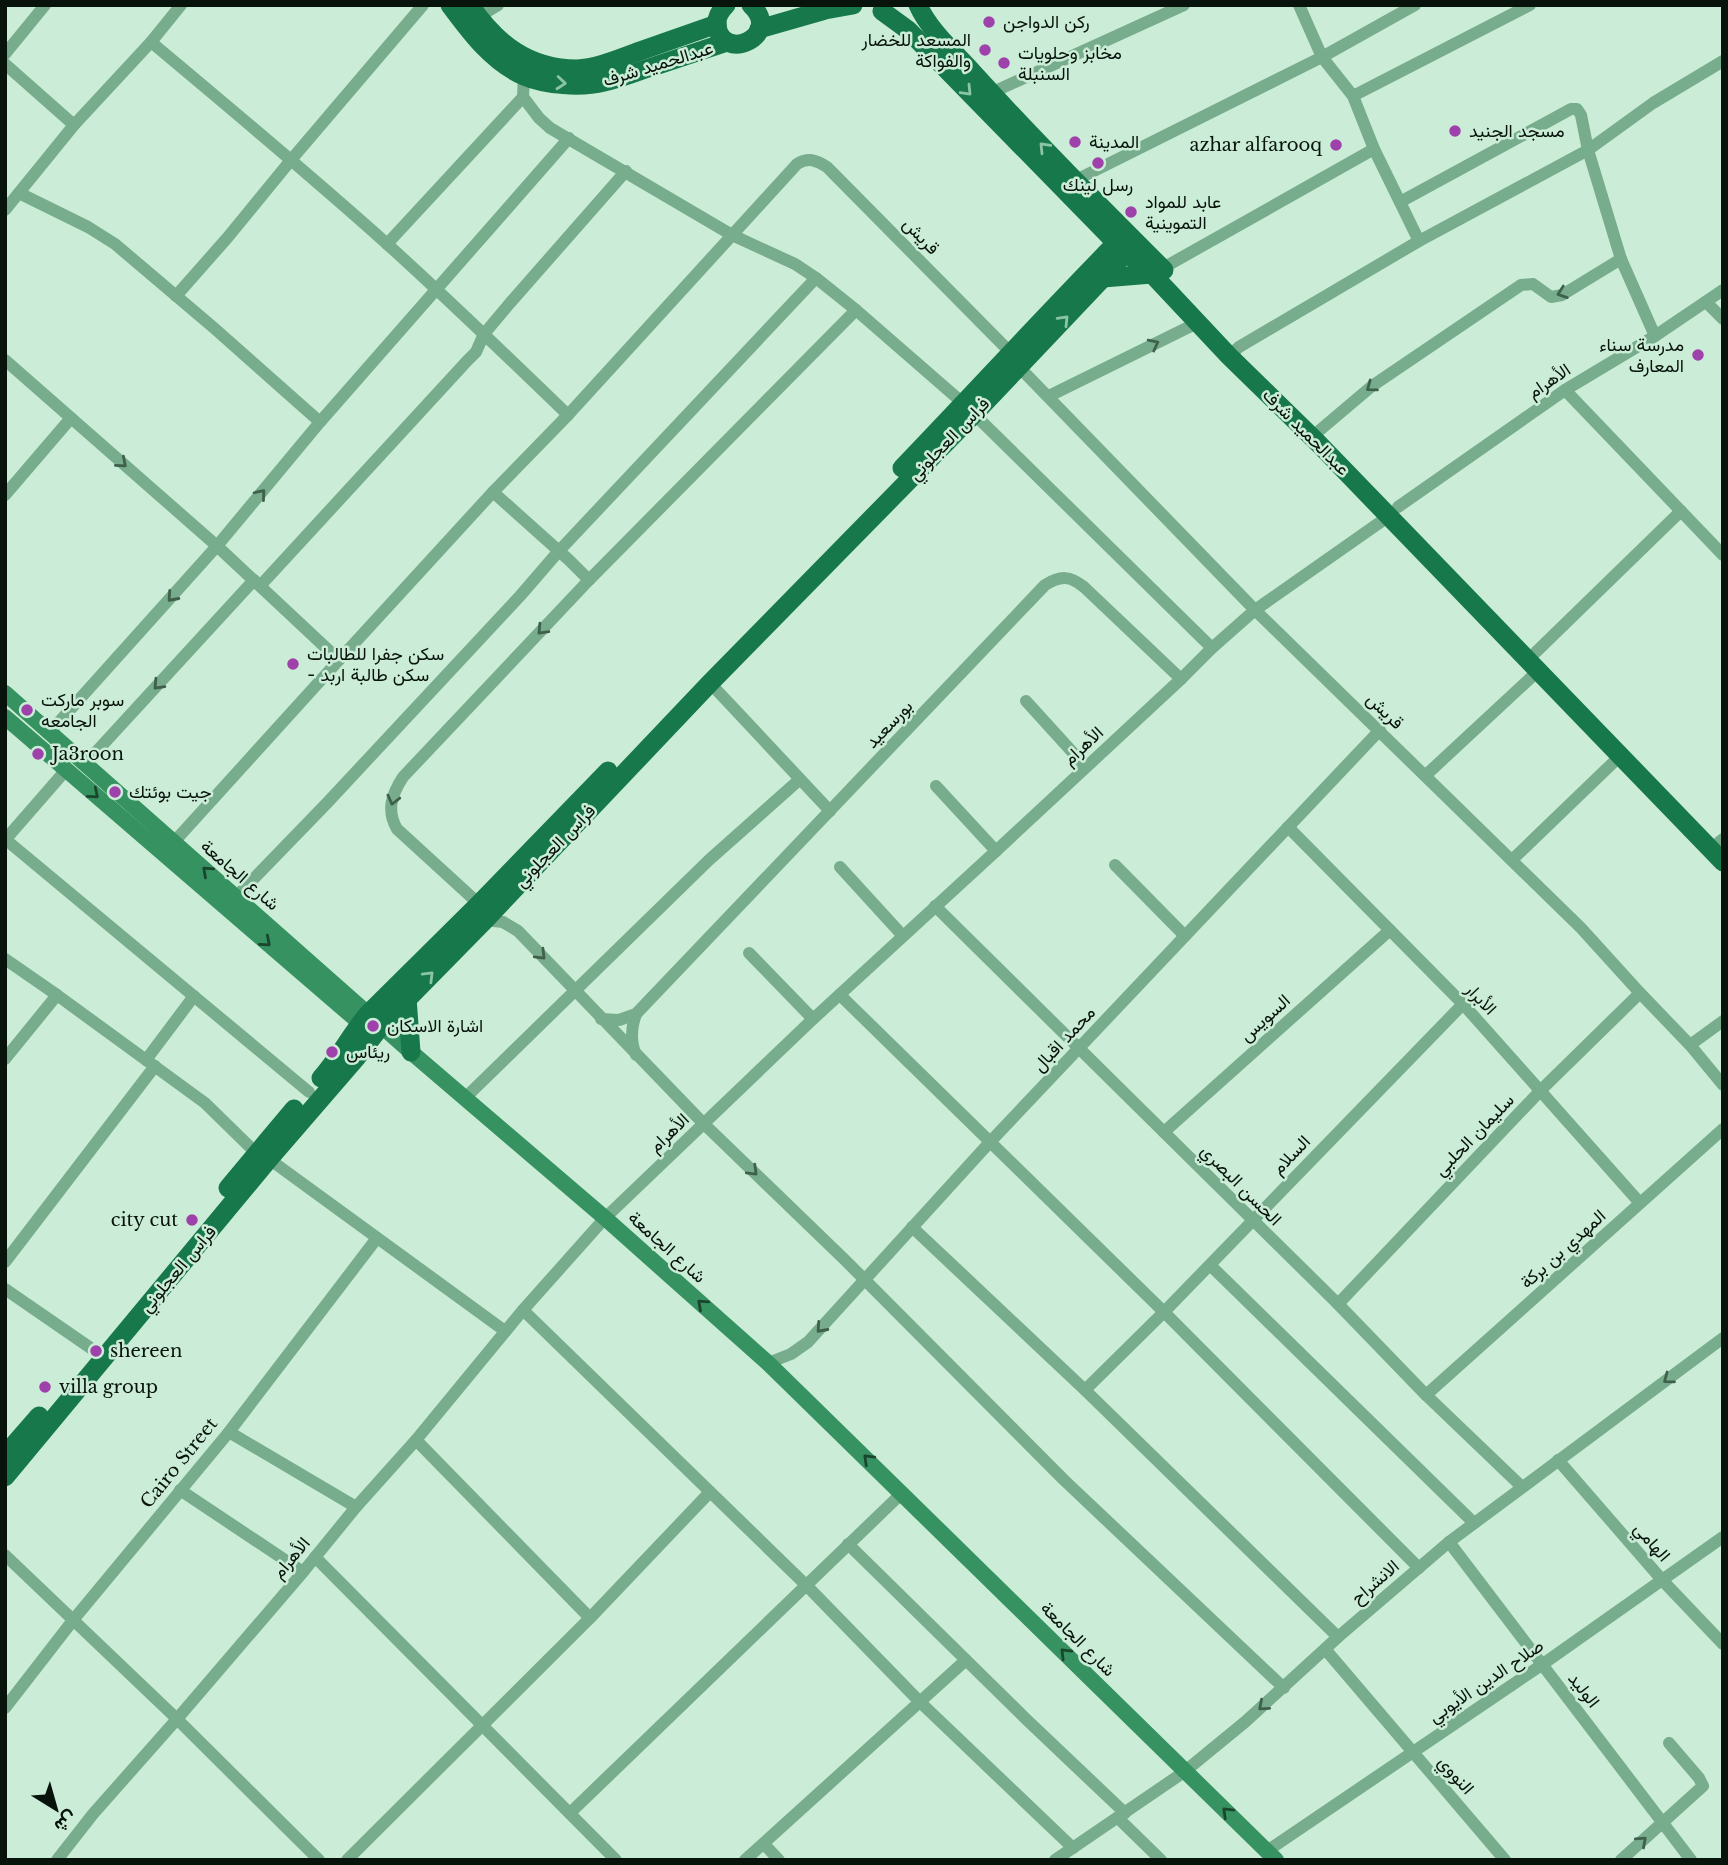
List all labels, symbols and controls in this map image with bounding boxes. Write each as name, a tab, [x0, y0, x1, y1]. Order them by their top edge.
place label: ركن الدواجن	[1003, 11, 1090, 33]
marker: ركن الدواجن	[981, 14, 997, 30]
place label: المسعد للخضار والفواكة	[861, 29, 971, 72]
street label: عبدالحميد شرف	[600, 37, 716, 91]
marker: المسعد للخضار والفواكة	[977, 42, 993, 58]
place label: مخابز وحلويات السنبلة	[1018, 42, 1122, 85]
marker: مخابز وحلويات السنبلة	[996, 55, 1012, 71]
one-way arrow	[556, 76, 567, 91]
one-way arrow	[959, 82, 972, 95]
place label: مسجد الجنيد	[1469, 120, 1565, 142]
marker: مسجد الجنيد	[1447, 123, 1463, 139]
place label: المدينة	[1089, 131, 1139, 153]
marker: المدينة	[1067, 134, 1083, 150]
place label: azhar alfarooq	[1189, 134, 1322, 156]
marker: azhar alfarooq	[1328, 137, 1344, 153]
one-way arrow	[1039, 142, 1052, 155]
marker: رسل لينك	[1090, 155, 1106, 171]
place label: رسل لينك	[1063, 174, 1133, 196]
place label: عابد للمواد التموينية	[1145, 191, 1221, 234]
marker: عابد للمواد التموينية	[1123, 204, 1139, 220]
street label: قريش	[898, 213, 944, 259]
one-way arrow	[1556, 284, 1569, 299]
one-way arrow	[1055, 315, 1068, 328]
place label: مدرسة سناء المعارف	[1599, 334, 1684, 377]
one-way arrow	[1147, 338, 1159, 352]
marker: مدرسة سناء المعارف	[1690, 347, 1706, 363]
street label: الأهرام	[1523, 359, 1575, 404]
one-way arrow	[1366, 379, 1379, 391]
street label: عبدالحميد شرف	[1258, 384, 1354, 480]
street label: فراس العجلوني	[904, 393, 997, 488]
one-way arrow	[114, 455, 127, 467]
one-way arrow	[253, 489, 265, 502]
one-way arrow	[168, 589, 180, 602]
one-way arrow	[537, 622, 550, 635]
place label: سكن جفرا للطالبات - سكن طالبة اربد	[307, 643, 444, 686]
marker: سكن جفرا للطالبات - سكن طالبة اربد	[285, 656, 301, 672]
one-way arrow	[154, 677, 166, 690]
street label: قريش	[1362, 688, 1408, 734]
place label: سوبر ماركت الجامعه	[41, 689, 124, 732]
street label: بورسعيد	[861, 695, 917, 753]
marker: سوبر ماركت الجامعه	[19, 702, 35, 718]
street label: الأهرام	[1058, 722, 1109, 771]
place label: Ja3roon	[50, 743, 124, 765]
marker: Ja3roon	[30, 746, 46, 762]
place label: جيت بوئتك	[129, 781, 212, 803]
marker: جيت بوئتك	[107, 784, 123, 800]
one-way arrow	[86, 785, 99, 798]
one-way arrow	[387, 793, 401, 805]
street label: فراس العجلوني	[510, 800, 603, 895]
street label: شارع الجامعة	[196, 835, 284, 916]
one-way arrow	[202, 867, 215, 879]
one-way arrow	[258, 934, 271, 946]
one-way arrow	[532, 946, 545, 959]
one-way arrow	[420, 972, 433, 985]
street label: الأبرار	[1460, 978, 1501, 1020]
street label: السويس	[1235, 990, 1295, 1046]
street label: محمد اقبال	[1028, 1002, 1100, 1076]
place label: اشارة الاسكان	[387, 1015, 483, 1037]
marker: اشارة الاسكان	[365, 1018, 381, 1034]
place label: ريئاس	[346, 1041, 390, 1063]
marker: ريئاس	[324, 1044, 340, 1060]
street label: سليمان الحلبي	[1429, 1089, 1522, 1183]
street label: الأهرام	[644, 1109, 694, 1158]
street label: السلام	[1267, 1131, 1316, 1180]
street label: الحسن البصري	[1193, 1140, 1286, 1233]
one-way arrow	[744, 1162, 757, 1175]
street label: المهدي بن بركة	[1516, 1205, 1613, 1296]
street label: شارع الجامعة	[623, 1206, 710, 1288]
place label: city cut	[111, 1209, 178, 1231]
marker: city cut	[184, 1212, 200, 1228]
street label: فراس العجلوني	[135, 1221, 224, 1320]
one-way arrow	[697, 1300, 710, 1312]
one-way arrow	[817, 1320, 829, 1333]
place label: shereen	[110, 1340, 182, 1362]
marker: shereen	[88, 1343, 104, 1359]
one-way arrow	[1663, 1370, 1676, 1383]
place label: villa group	[59, 1376, 158, 1398]
marker: villa group	[37, 1379, 53, 1395]
street label: Cairo Street	[136, 1413, 222, 1513]
one-way arrow	[863, 1455, 876, 1468]
street label: الهامي	[1626, 1518, 1675, 1569]
street label: الأهرام	[267, 1533, 315, 1584]
street label: الانشراح	[1346, 1555, 1404, 1610]
street label: شارع الجامعة	[1035, 1597, 1120, 1682]
street label: صلاح الدين الأيوبي	[1424, 1634, 1550, 1731]
one-way arrow	[1060, 1649, 1073, 1662]
street label: الوليد	[1563, 1668, 1605, 1712]
one-way arrow	[1258, 1698, 1271, 1710]
street label: النووي	[1430, 1751, 1479, 1801]
north arrow	[21, 1774, 91, 1844]
text: ش	[50, 1806, 82, 1838]
one-way arrow	[1222, 1808, 1235, 1821]
one-way arrow	[1634, 1837, 1647, 1849]

